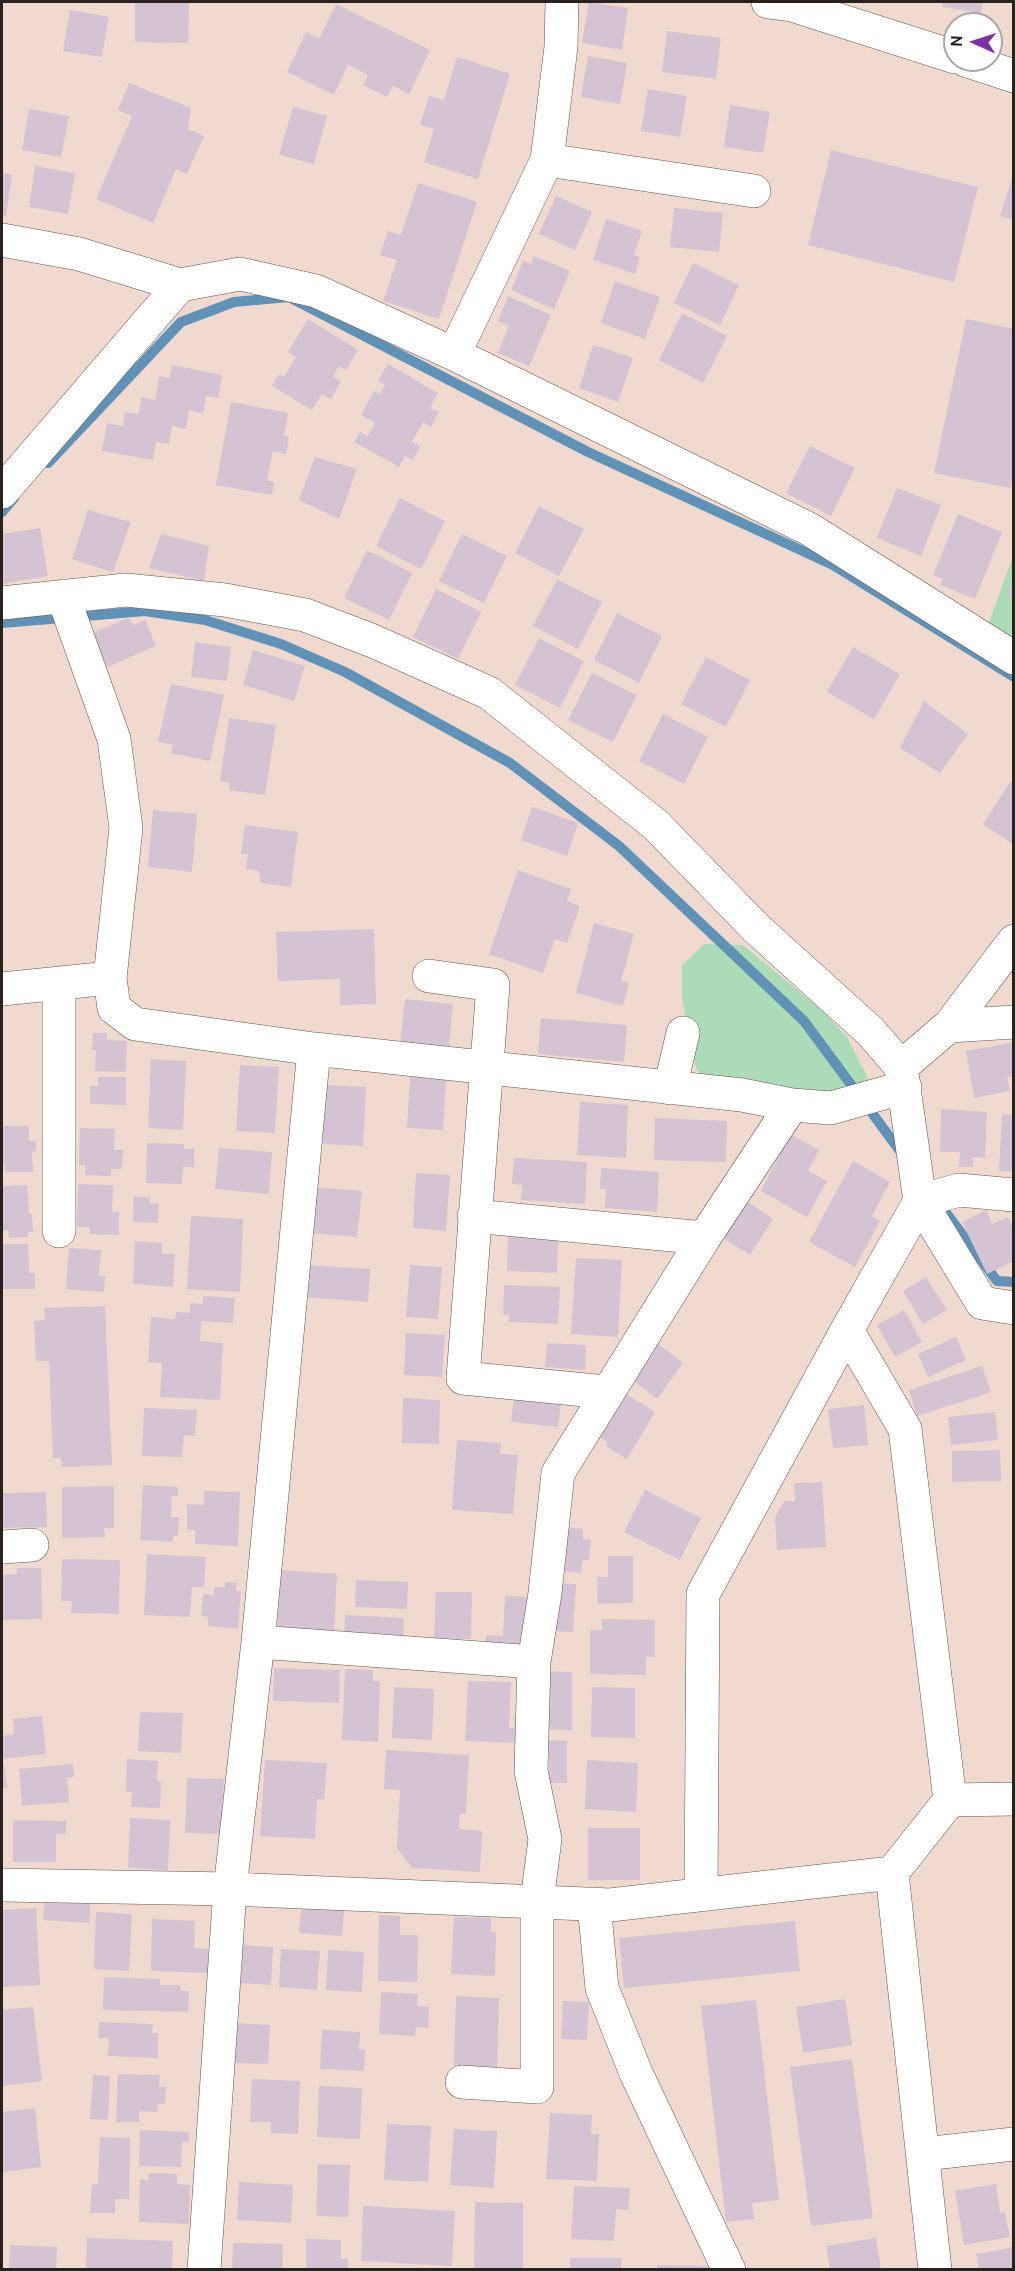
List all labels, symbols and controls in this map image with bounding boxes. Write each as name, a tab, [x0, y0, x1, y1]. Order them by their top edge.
north arrow	[943, 12, 1003, 72]
text: N	[947, 35, 966, 47]

